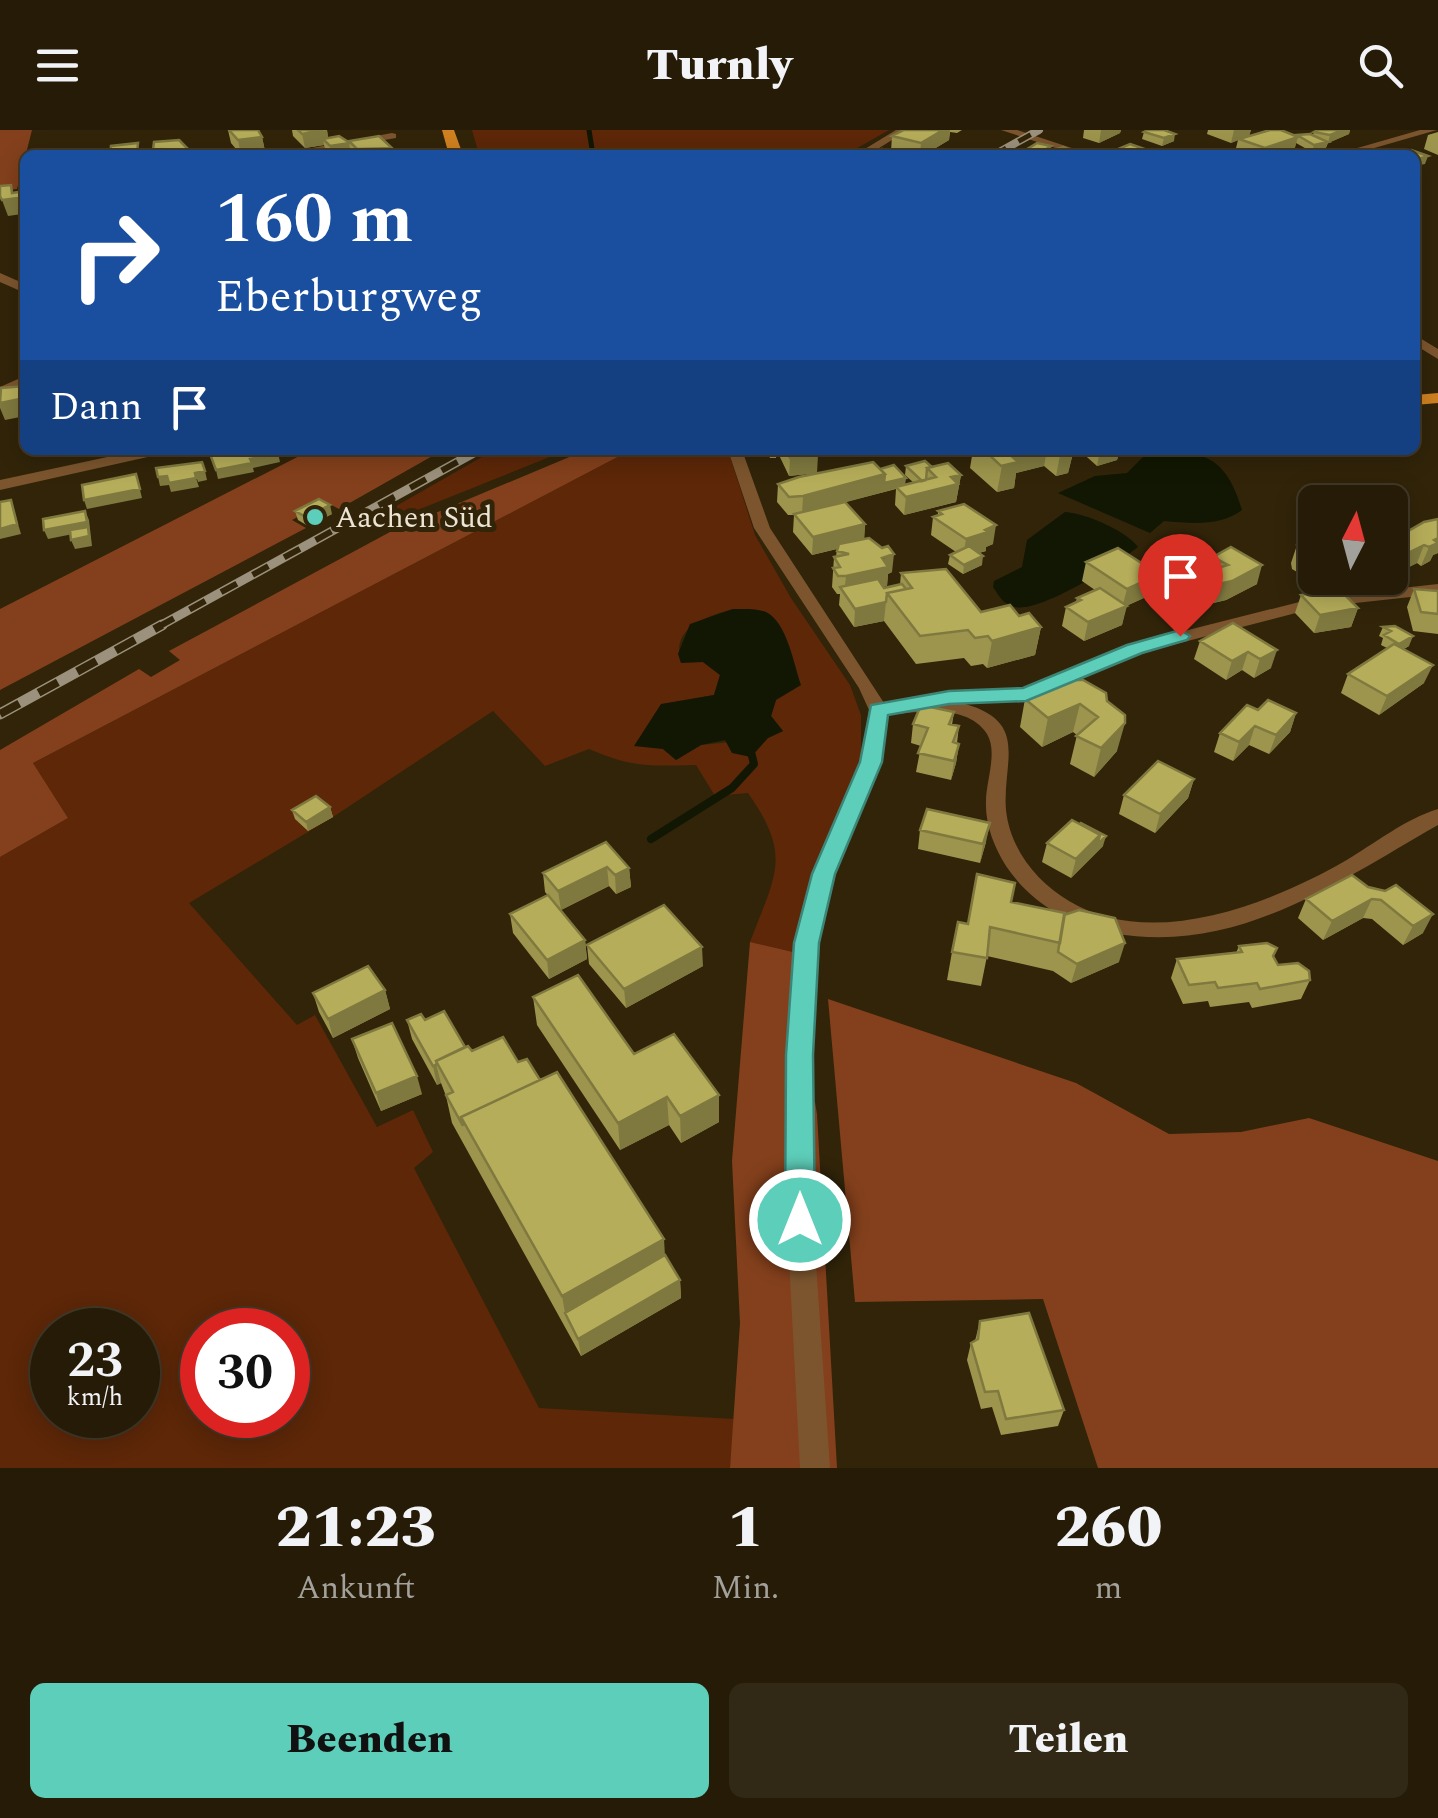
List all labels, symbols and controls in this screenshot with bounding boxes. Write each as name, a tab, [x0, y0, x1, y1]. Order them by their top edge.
text: Turnly	[646, 31, 792, 100]
icon: menu	[30, 38, 85, 93]
icon: search	[1353, 38, 1408, 93]
text: 160 m	[215, 167, 413, 273]
icon: right	[50, 190, 180, 320]
text: Eberburgweg	[215, 263, 483, 332]
text: Dann	[50, 379, 142, 437]
icon: arrive	[162, 380, 217, 435]
north arrow	[1298, 485, 1408, 595]
map controls	[1298, 485, 1408, 595]
place label: Aachen Süd	[335, 495, 493, 541]
marker: Aachen Süd	[304, 506, 326, 528]
pin	[1138, 534, 1223, 637]
icon: arrive	[1153, 549, 1208, 604]
position arrow	[748, 1168, 852, 1272]
speed limit sign: 30	[180, 1308, 310, 1438]
text: 23	[67, 1323, 123, 1399]
text: km/h	[67, 1379, 123, 1417]
text: 21:23	[275, 1482, 436, 1574]
text: 1	[727, 1482, 763, 1574]
text: 260	[1055, 1482, 1163, 1574]
text: Ankunft	[296, 1564, 415, 1613]
text: Min.	[712, 1564, 779, 1613]
text: m	[1095, 1564, 1122, 1613]
button: Beenden	[30, 1683, 709, 1798]
button: Teilen	[729, 1683, 1408, 1798]

